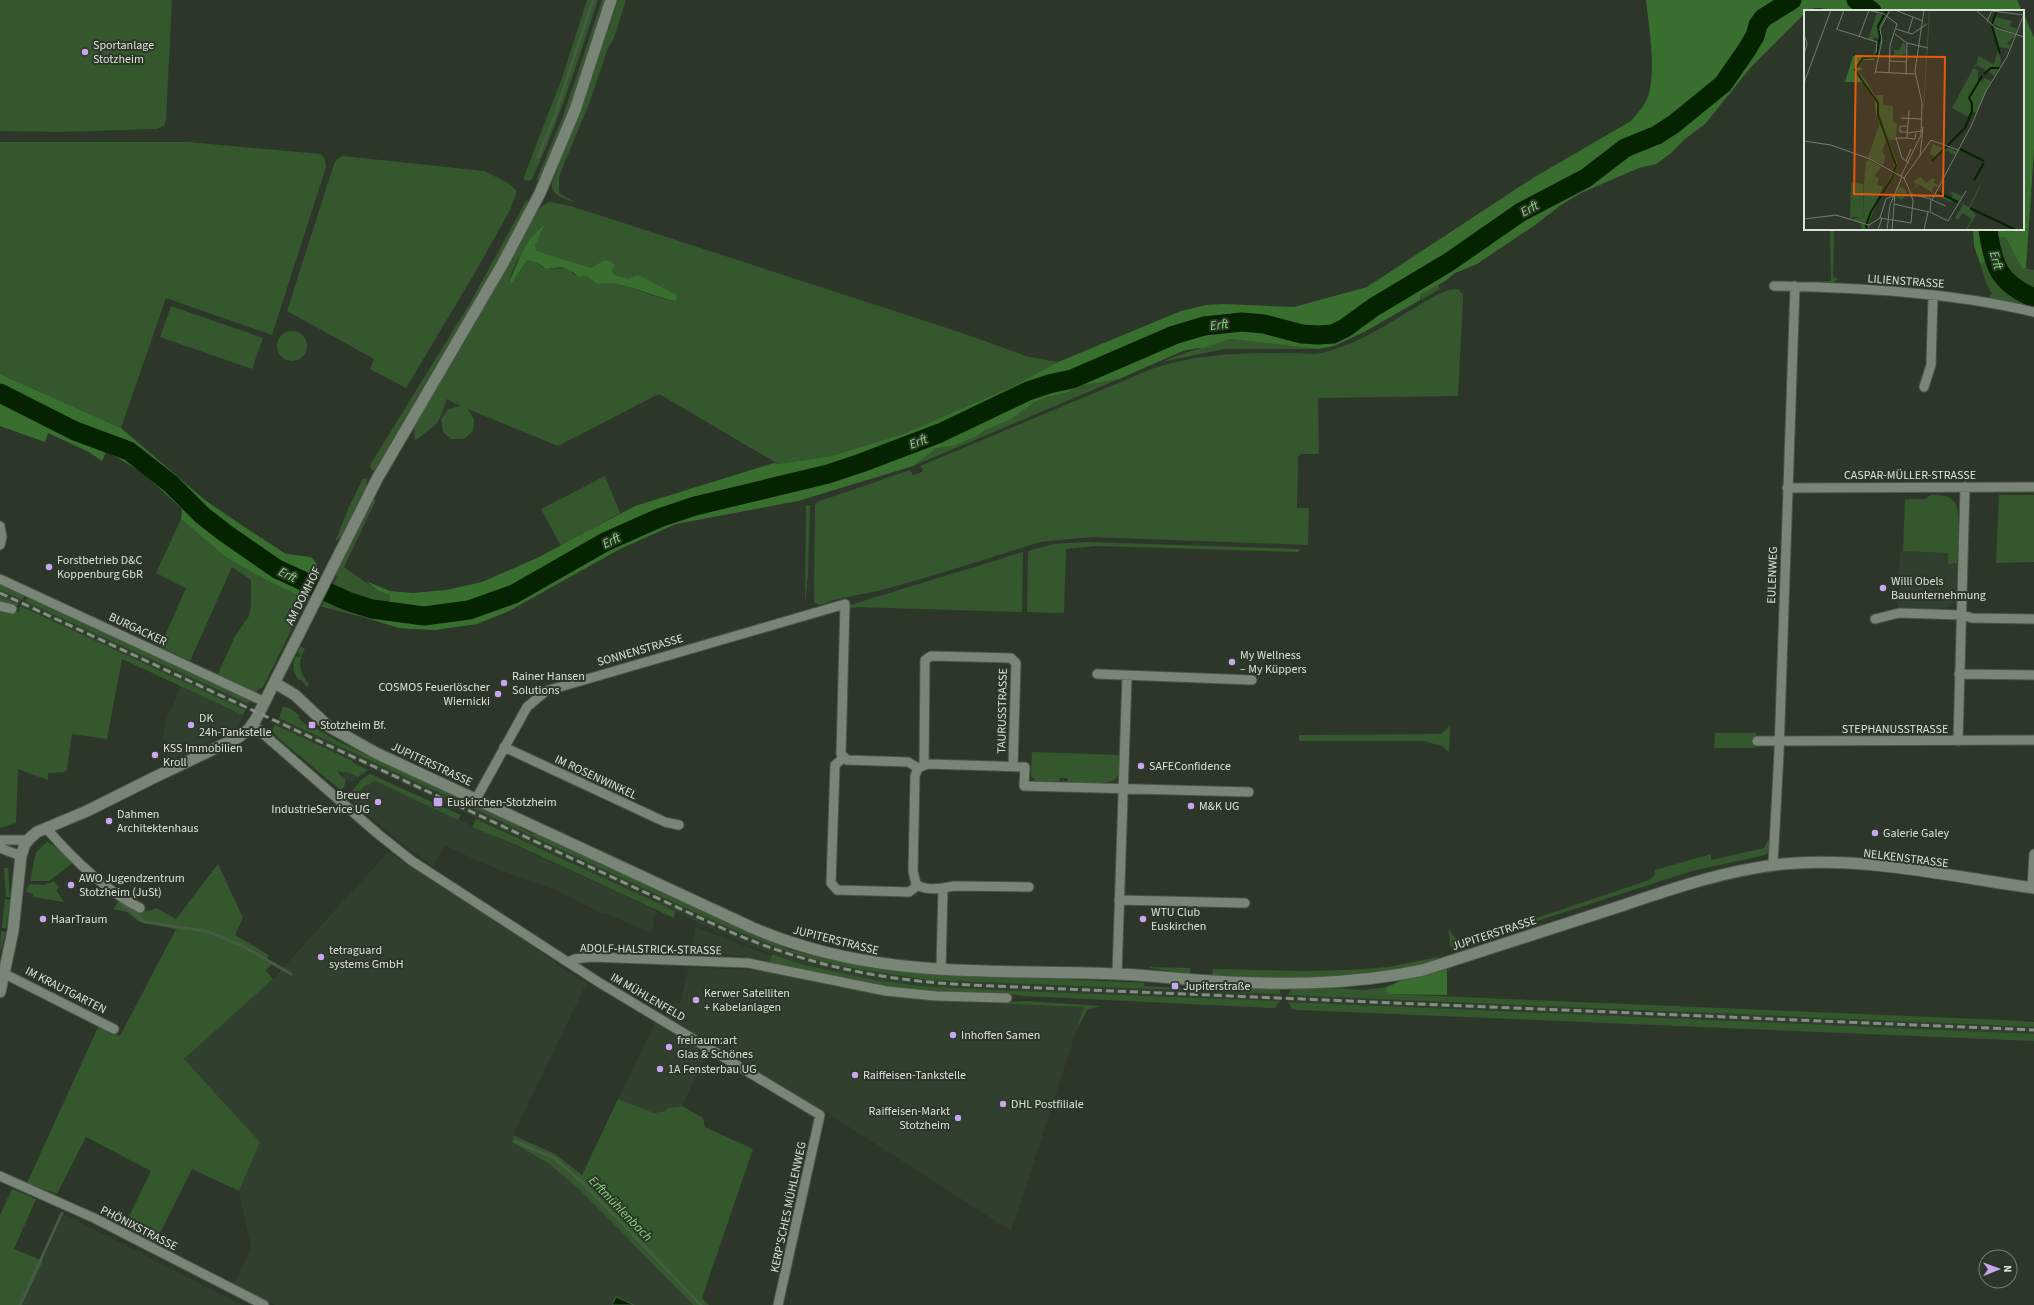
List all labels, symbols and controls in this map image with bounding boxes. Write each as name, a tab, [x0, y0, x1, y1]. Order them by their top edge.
inset map	[1804, 10, 2024, 230]
place label: Sportanlage Stotzheim	[93, 37, 154, 68]
marker: Sportanlage Stotzheim	[80, 47, 90, 57]
water label: Erft	[1517, 196, 1542, 221]
water label: Erft	[1985, 249, 2007, 272]
street label: LILIENSTRASSE	[1867, 270, 1945, 293]
water label: Erft	[1209, 315, 1230, 335]
water label: Erft	[907, 430, 931, 454]
street label: CASPAR-MÜLLER-STRASSE	[1844, 467, 1976, 484]
water label: Erft	[599, 528, 624, 553]
street label: EULENWEG	[1763, 546, 1782, 604]
place label: Forstbetrieb D&C Koppenburg GbR	[57, 552, 143, 583]
marker: Forstbetrieb D&C Koppenburg GbR	[44, 562, 54, 572]
water label: Erft	[275, 563, 300, 587]
street label: AM DOMHOF	[281, 564, 325, 628]
place label: Willi Obels Bauunternehmung	[1891, 573, 1986, 604]
marker: Willi Obels Bauunternehmung	[1878, 583, 1888, 593]
street label: BURGACKER	[106, 609, 170, 650]
street label: SONNENSTRASSE	[595, 630, 685, 671]
place label: My Wellness – My Küppers	[1240, 647, 1307, 678]
marker: My Wellness – My Küppers	[1227, 657, 1237, 667]
place label: Rainer Hansen Solutions	[512, 668, 585, 699]
street label: TAURUSSTRASSE	[993, 668, 1012, 754]
marker: Rainer Hansen Solutions	[499, 678, 509, 688]
place label: COSMOS Feuerlöscher Wiernicki	[379, 679, 491, 710]
marker: COSMOS Feuerlöscher Wiernicki	[493, 689, 503, 699]
place label: DK 24h-Tankstelle	[199, 710, 271, 741]
place label: Stotzheim Bf.	[320, 717, 386, 734]
marker: DK 24h-Tankstelle	[186, 720, 196, 730]
marker: Stotzheim Bf.	[307, 720, 317, 730]
street label: STEPHANUSSTRASSE	[1842, 721, 1948, 738]
street label: JUPITERSTRASSE	[388, 738, 475, 791]
place label: KSS Immobilien Kroll	[163, 740, 243, 771]
marker: KSS Immobilien Kroll	[150, 750, 160, 760]
street label: IM ROSENWINKEL	[552, 751, 640, 804]
place label: SAFEConfidence	[1149, 758, 1231, 775]
marker: SAFEConfidence	[1136, 761, 1146, 771]
place label: Breuer IndustrieService UG	[271, 787, 371, 818]
place label: Euskirchen-Stotzheim	[447, 794, 557, 811]
marker: Euskirchen-Stotzheim	[432, 796, 444, 808]
marker: Breuer IndustrieService UG	[373, 797, 383, 807]
place label: M&K UG	[1199, 798, 1240, 815]
marker: M&K UG	[1186, 801, 1196, 811]
place label: Dahmen Architektenhaus	[117, 806, 199, 837]
marker: Dahmen Architektenhaus	[104, 816, 114, 826]
place label: Galerie Galey	[1883, 825, 1949, 842]
marker: Galerie Galey	[1870, 828, 1880, 838]
street label: NELKENSTRASSE	[1862, 845, 1950, 872]
place label: AWO Jugendzentrum Stotzheim (JuSt)	[79, 870, 185, 901]
marker: AWO Jugendzentrum Stotzheim (JuSt)	[66, 880, 76, 890]
place label: WTU Club Euskirchen	[1151, 904, 1206, 935]
place label: HaarTraum	[51, 911, 107, 928]
street label: JUPITERSTRASSE	[1450, 912, 1539, 955]
marker: HaarTraum	[38, 914, 48, 924]
marker: WTU Club Euskirchen	[1138, 914, 1148, 924]
street label: JUPITERSTRASSE	[791, 922, 880, 959]
street label: ADOLF-HALSTRICK-STRASSE	[580, 940, 722, 959]
place label: tetraguard systems GmbH	[329, 942, 403, 973]
marker: tetraguard systems GmbH	[316, 952, 326, 962]
street label: IM KRAUTGARTEN	[22, 963, 109, 1018]
street label: IM MÜHLENFELD	[607, 969, 688, 1026]
place label: Jupiterstraße	[1183, 978, 1251, 995]
marker: Jupiterstraße	[1170, 981, 1180, 991]
place label: Kerwer Satelliten + Kabelanlagen	[704, 985, 790, 1016]
marker: Kerwer Satelliten + Kabelanlagen	[691, 995, 701, 1005]
place label: Inhoffen Samen	[961, 1027, 1040, 1044]
marker: Inhoffen Samen	[948, 1030, 958, 1040]
place label: freiraum:art Glas & Schönes	[677, 1032, 753, 1063]
marker: freiraum:art Glas & Schönes	[664, 1042, 674, 1052]
place label: 1A Fensterbau UG	[668, 1061, 757, 1078]
marker: 1A Fensterbau UG	[655, 1064, 665, 1074]
place label: Raiffeisen-Tankstelle	[863, 1067, 966, 1084]
marker: Raiffeisen-Tankstelle	[850, 1070, 860, 1080]
place label: DHL Postfiliale	[1011, 1096, 1084, 1113]
marker: DHL Postfiliale	[998, 1099, 1008, 1109]
place label: Raiffeisen-Markt Stotzheim	[869, 1103, 950, 1134]
marker: Raiffeisen-Markt Stotzheim	[953, 1113, 963, 1123]
street label: KERP’SCHES MÜHLENWEG	[766, 1140, 811, 1274]
water label: Erftmühlenbach	[584, 1172, 656, 1246]
street label: PHÖNIXSTRASSE	[97, 1202, 180, 1255]
north arrow	[1978, 1249, 2018, 1289]
text: N	[2000, 1265, 2015, 1273]

